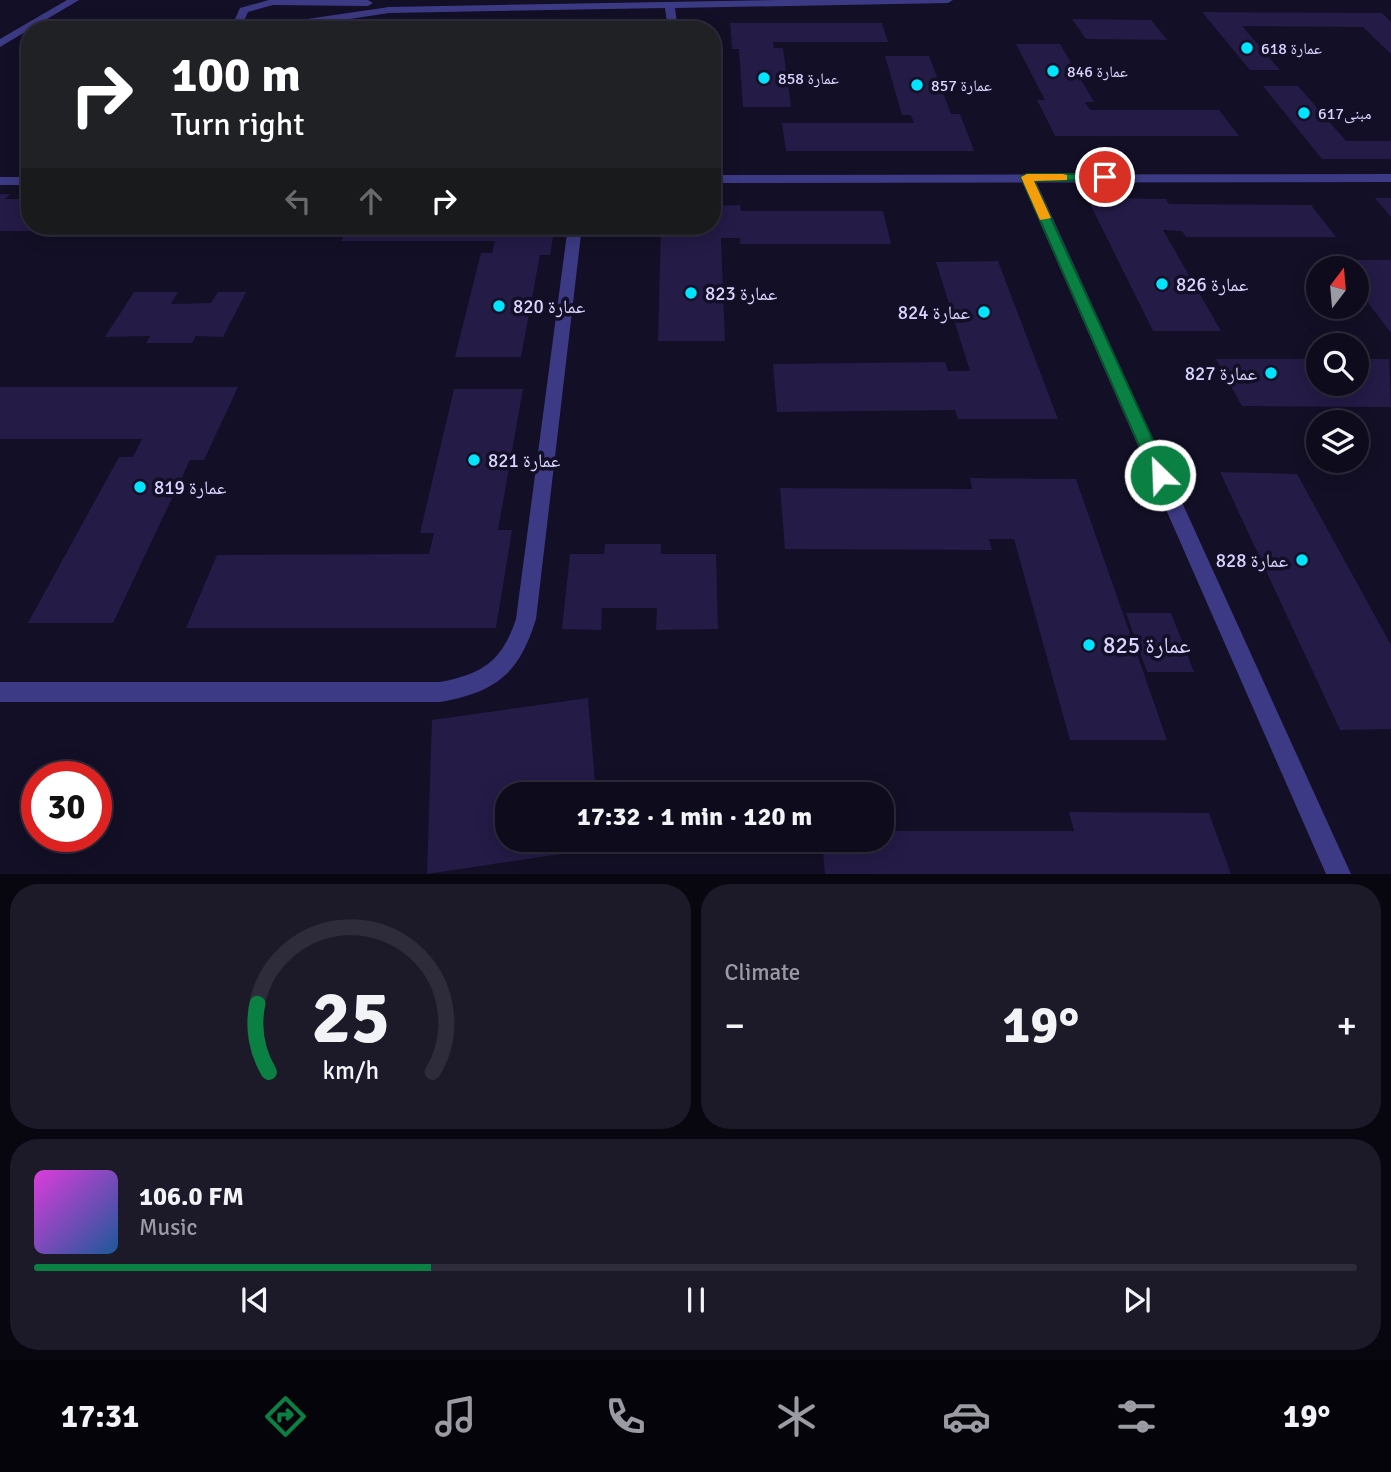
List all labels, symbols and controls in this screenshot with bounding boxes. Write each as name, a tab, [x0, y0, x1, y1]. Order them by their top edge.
place label: عمارة 618	[1261, 39, 1322, 59]
marker: عمارة 618	[1239, 40, 1255, 56]
text: 100 m	[171, 45, 301, 105]
icon: right	[56, 49, 147, 140]
place label: عمارة 846	[1067, 62, 1128, 82]
marker: عمارة 846	[1045, 63, 1061, 79]
place label: عمارة 858	[778, 69, 839, 89]
marker: عمارة 858	[756, 70, 772, 86]
place label: عمارة 857	[931, 76, 992, 96]
marker: عمارة 857	[909, 77, 925, 93]
place label: مبنى617	[1318, 104, 1372, 124]
text: Turn right	[171, 105, 304, 144]
marker: مبنى617	[1296, 105, 1312, 121]
pin	[1075, 147, 1135, 207]
icon: arrive	[1086, 158, 1124, 196]
icon: left	[279, 182, 317, 220]
icon: ahead	[352, 182, 390, 220]
icon: right	[425, 182, 463, 220]
north arrow	[1306, 256, 1368, 318]
map controls	[1306, 256, 1369, 473]
place label: عمارة 826	[1176, 273, 1249, 297]
marker: عمارة 826	[1154, 276, 1170, 292]
place label: عمارة 823	[705, 282, 778, 306]
marker: عمارة 823	[683, 285, 699, 301]
place label: عمارة 820	[513, 295, 586, 319]
marker: عمارة 820	[491, 298, 507, 314]
place label: عمارة 824	[898, 301, 970, 325]
marker: عمارة 824	[976, 304, 992, 320]
button: search	[1306, 333, 1369, 396]
place label: عمارة 827	[1185, 362, 1257, 386]
marker: عمارة 827	[1263, 365, 1279, 381]
button: layers	[1306, 410, 1369, 473]
position arrow	[1123, 438, 1197, 512]
place label: عمارة 821	[488, 449, 561, 473]
marker: عمارة 821	[466, 452, 482, 468]
place label: عمارة 819	[154, 476, 227, 500]
marker: عمارة 819	[132, 479, 148, 495]
place label: عمارة 828	[1216, 549, 1288, 573]
marker: عمارة 828	[1294, 552, 1310, 568]
place label: عمارة 825	[1103, 631, 1191, 660]
marker: عمارة 825	[1081, 637, 1097, 653]
speed limit sign: 30	[21, 761, 112, 852]
text: 17:32 · 1 min · 120 m	[577, 801, 812, 833]
text: Climate	[725, 958, 800, 987]
text: 25	[311, 975, 390, 1064]
text: 19°	[1002, 993, 1079, 1057]
text: −	[725, 1002, 745, 1049]
text: +	[1336, 1002, 1357, 1049]
text: km/h	[322, 1055, 379, 1086]
text: 106.0 FM	[139, 1181, 244, 1213]
text: Music	[139, 1213, 197, 1242]
icon: previous	[236, 1281, 274, 1319]
icon: pause	[677, 1281, 715, 1319]
icon: next	[1118, 1281, 1156, 1319]
icon: directions	[261, 1392, 310, 1441]
icon: music	[431, 1392, 480, 1441]
icon: phone	[601, 1392, 650, 1441]
icon: climate	[772, 1392, 821, 1441]
icon: car	[942, 1392, 991, 1441]
icon: filters	[1112, 1392, 1161, 1441]
text: 17:31	[61, 1397, 139, 1436]
text: 19°	[1283, 1397, 1330, 1436]

